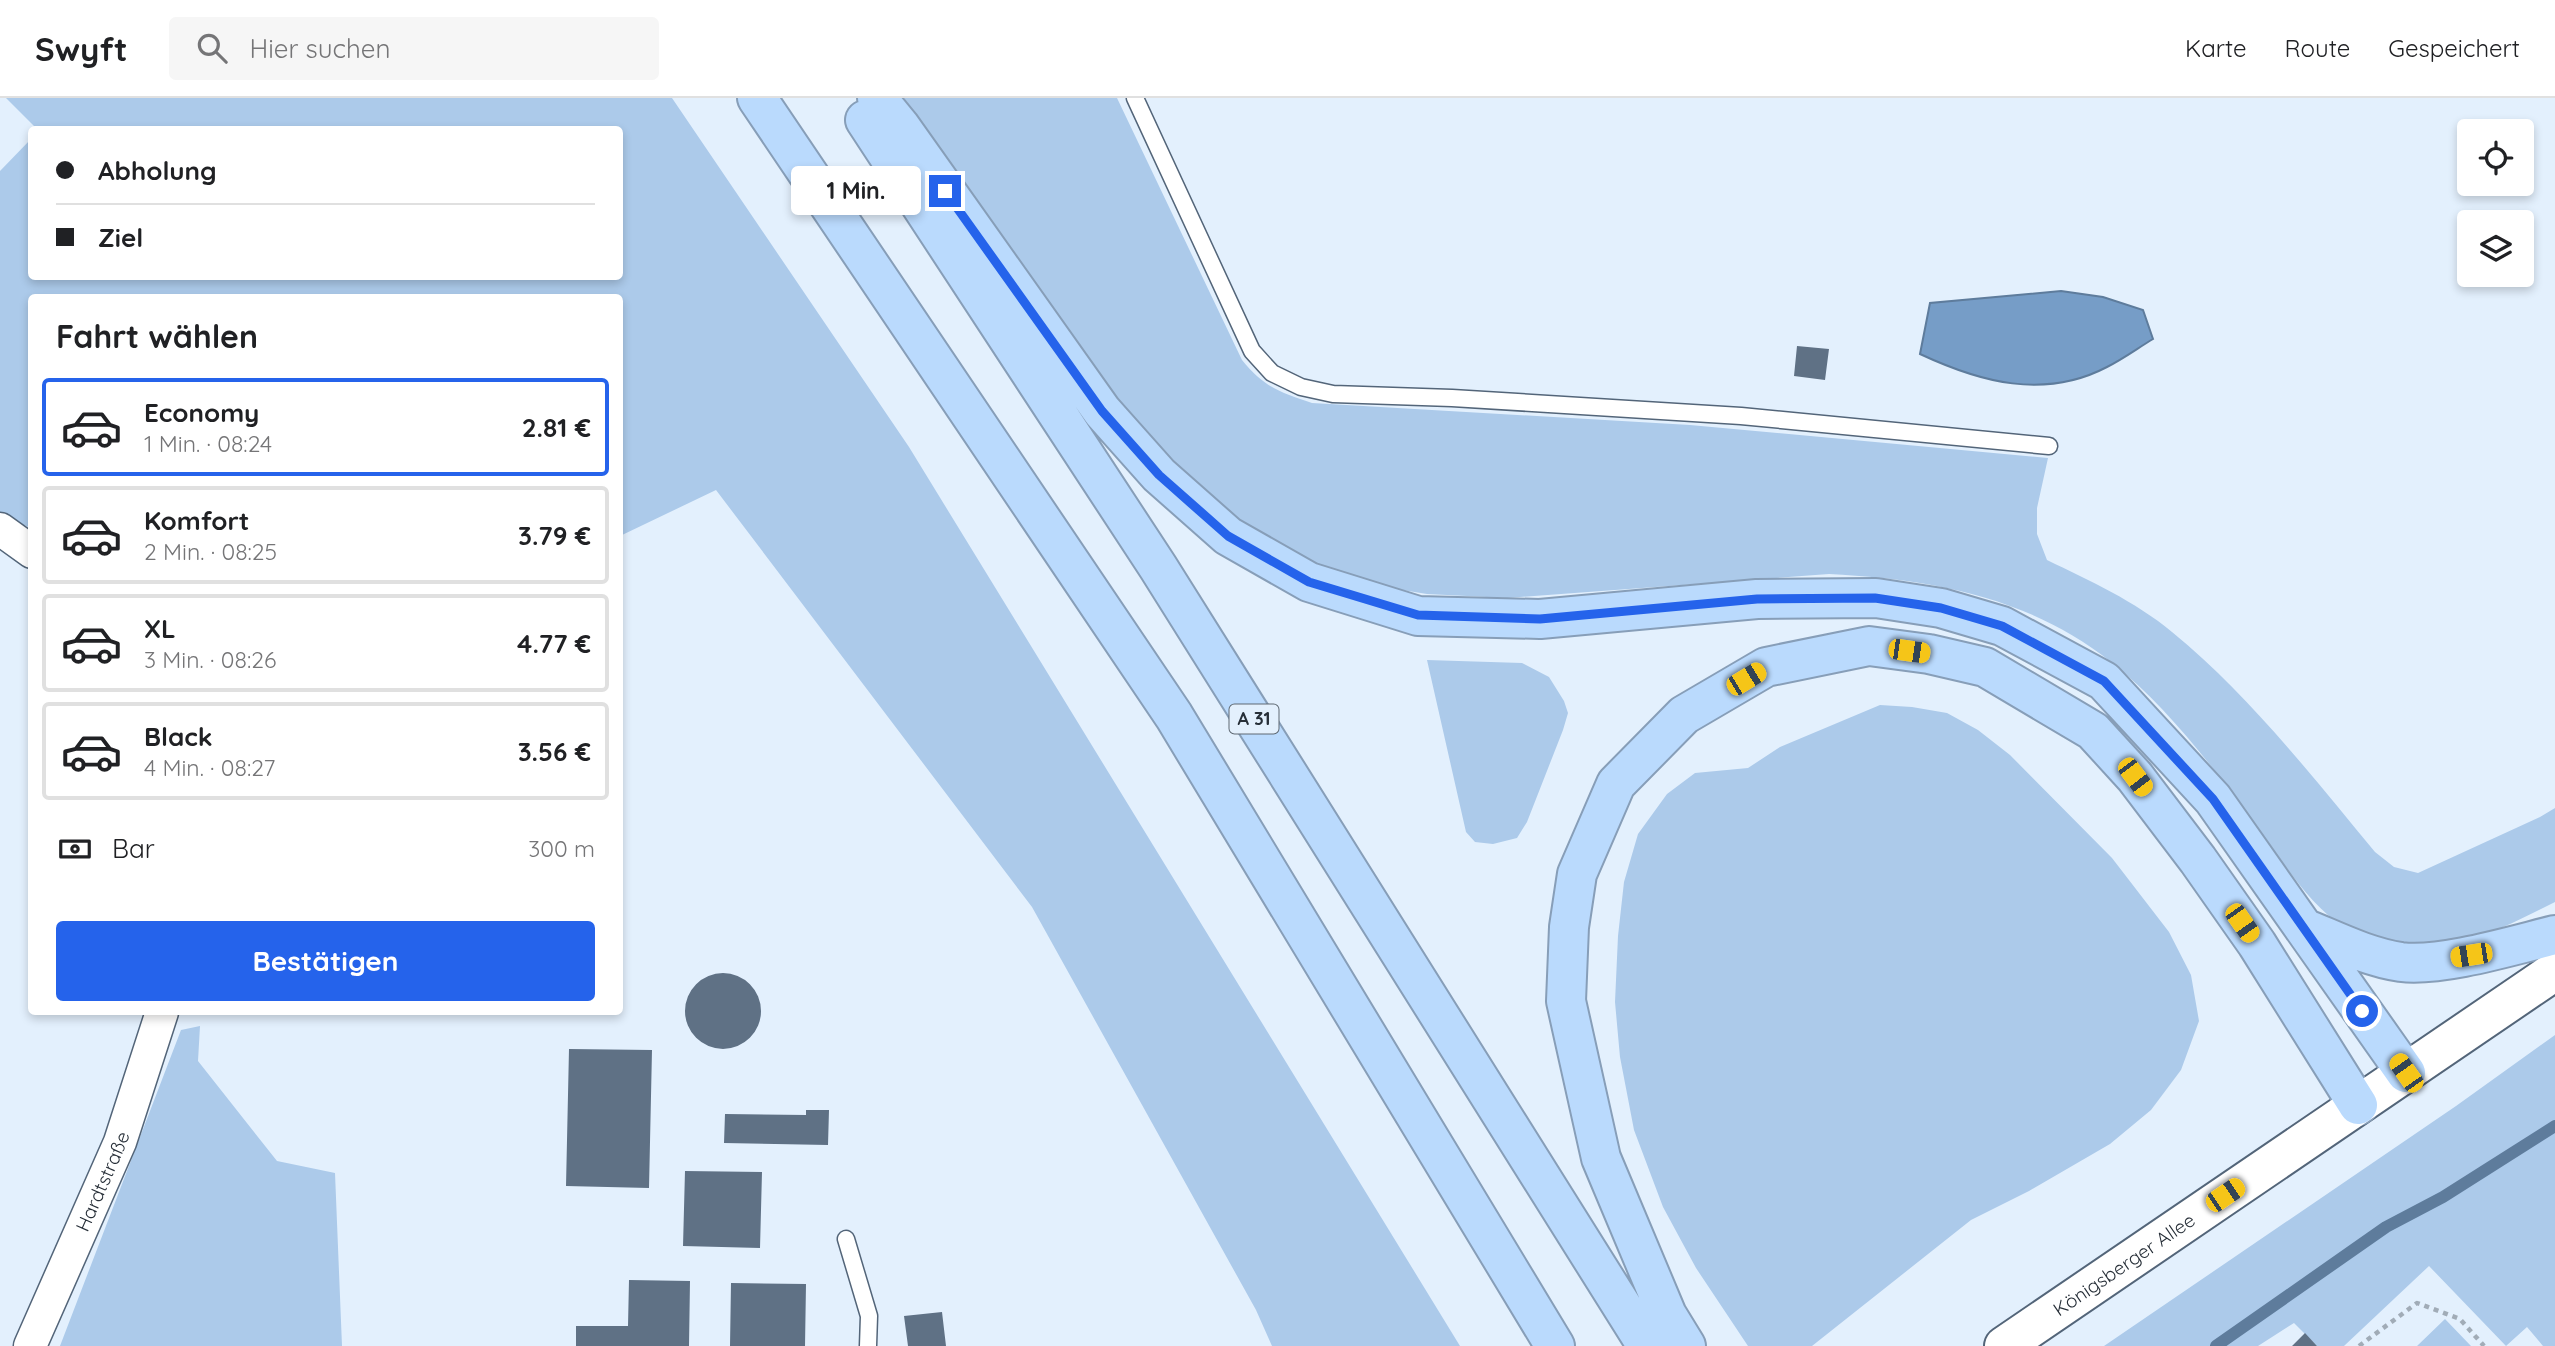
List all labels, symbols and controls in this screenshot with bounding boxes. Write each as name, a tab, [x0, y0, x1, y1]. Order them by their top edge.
search box	[169, 17, 659, 80]
text: Swyft	[35, 28, 127, 69]
icon: search	[193, 29, 231, 67]
text: Hier suchen	[249, 32, 390, 65]
text: Karte	[2185, 33, 2247, 63]
text: Route	[2285, 33, 2350, 63]
text: Gespeichert	[2388, 33, 2520, 63]
map controls	[2457, 119, 2534, 287]
button: locate	[2457, 119, 2534, 196]
text: Abholung	[98, 154, 217, 187]
callout: 1 Min.	[791, 166, 920, 216]
route end	[929, 175, 961, 207]
text: 1 Min.	[826, 176, 886, 205]
button: layers	[2457, 210, 2534, 287]
text: Ziel	[98, 221, 143, 254]
text: Fahrt wählen	[56, 316, 258, 356]
icon: car	[60, 396, 123, 459]
text: Economy	[144, 396, 259, 429]
text: 2.81 €	[522, 411, 591, 444]
text: 1 Min. · 08:24	[144, 429, 272, 458]
icon: car	[60, 504, 123, 567]
text: Komfort	[144, 504, 249, 537]
text: 3.79 €	[518, 519, 591, 552]
text: 2 Min. · 08:25	[144, 537, 277, 566]
icon: car	[60, 612, 123, 675]
text: XL	[144, 612, 176, 645]
text: 4.77 €	[517, 627, 591, 660]
car	[1887, 638, 1932, 664]
text: 3 Min. · 08:26	[144, 645, 276, 674]
car	[1723, 659, 1770, 699]
road number: A 31	[1230, 704, 1278, 734]
icon: car	[60, 720, 123, 783]
text: Black	[144, 720, 213, 753]
text: 3.56 €	[518, 735, 591, 768]
text: 4 Min. · 08:27	[144, 753, 275, 782]
car	[2114, 754, 2157, 800]
icon: cash	[56, 830, 94, 868]
text: Bar	[112, 832, 155, 865]
text: 300 m	[528, 834, 595, 863]
car	[2222, 900, 2263, 946]
button: Bestätigen	[56, 921, 595, 1001]
car	[2449, 941, 2494, 969]
route start	[2346, 995, 2378, 1027]
car	[2386, 1050, 2427, 1096]
street label: Hardtstraße	[70, 1128, 135, 1235]
car	[2202, 1175, 2249, 1215]
street label: Königsberger Allee	[2048, 1208, 2199, 1321]

